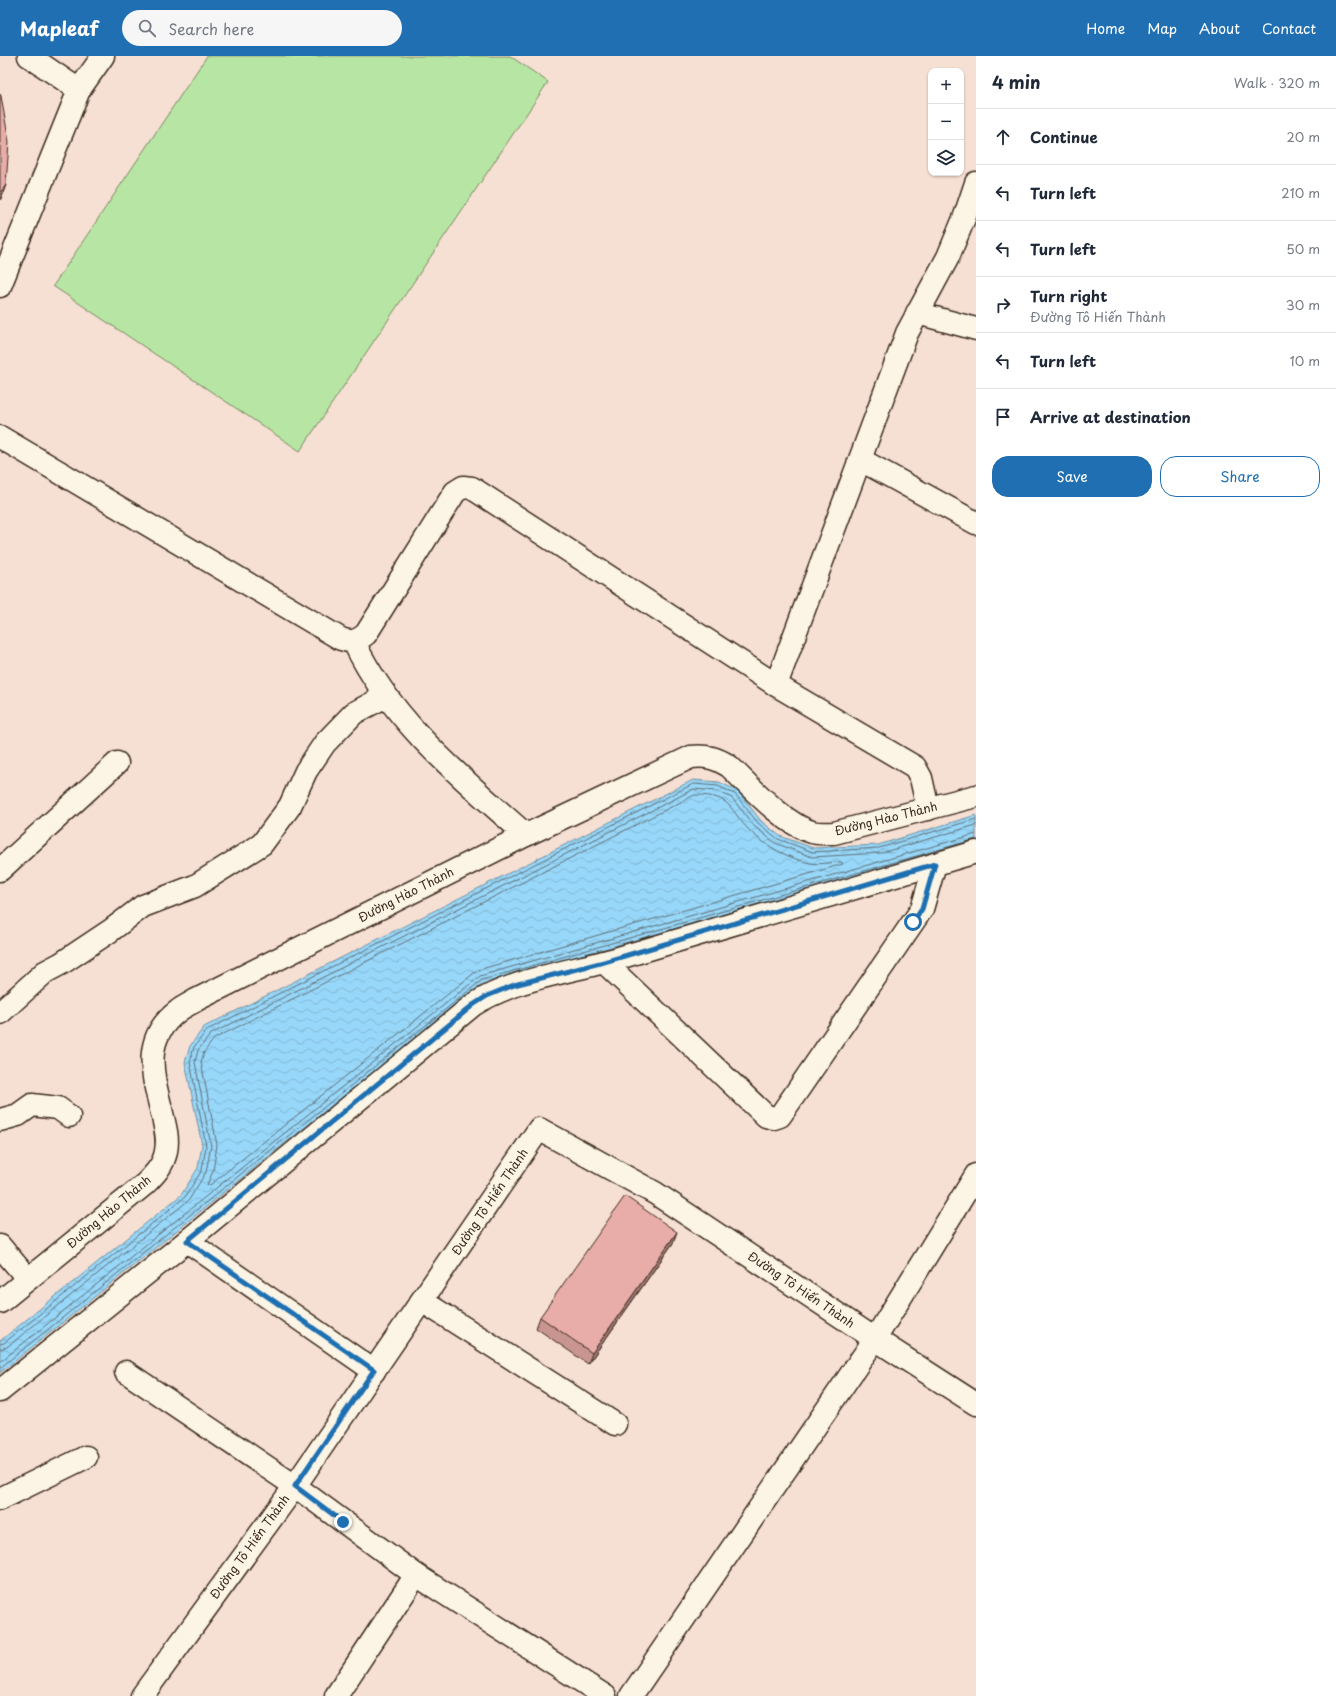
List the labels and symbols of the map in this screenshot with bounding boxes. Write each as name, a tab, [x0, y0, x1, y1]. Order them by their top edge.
street label: Đường Hào Thành	[832, 797, 939, 840]
street label: Đường Hào Thành	[355, 862, 457, 926]
route start	[904, 913, 922, 931]
street label: Đường Tô Hiến Thành	[447, 1144, 532, 1258]
street label: Đường Hào Thành	[62, 1170, 154, 1252]
street label: Đường Tô Hiến Thành	[745, 1247, 859, 1332]
street label: Đường Tô Hiến Thành	[205, 1490, 293, 1602]
route end	[334, 1513, 352, 1531]

